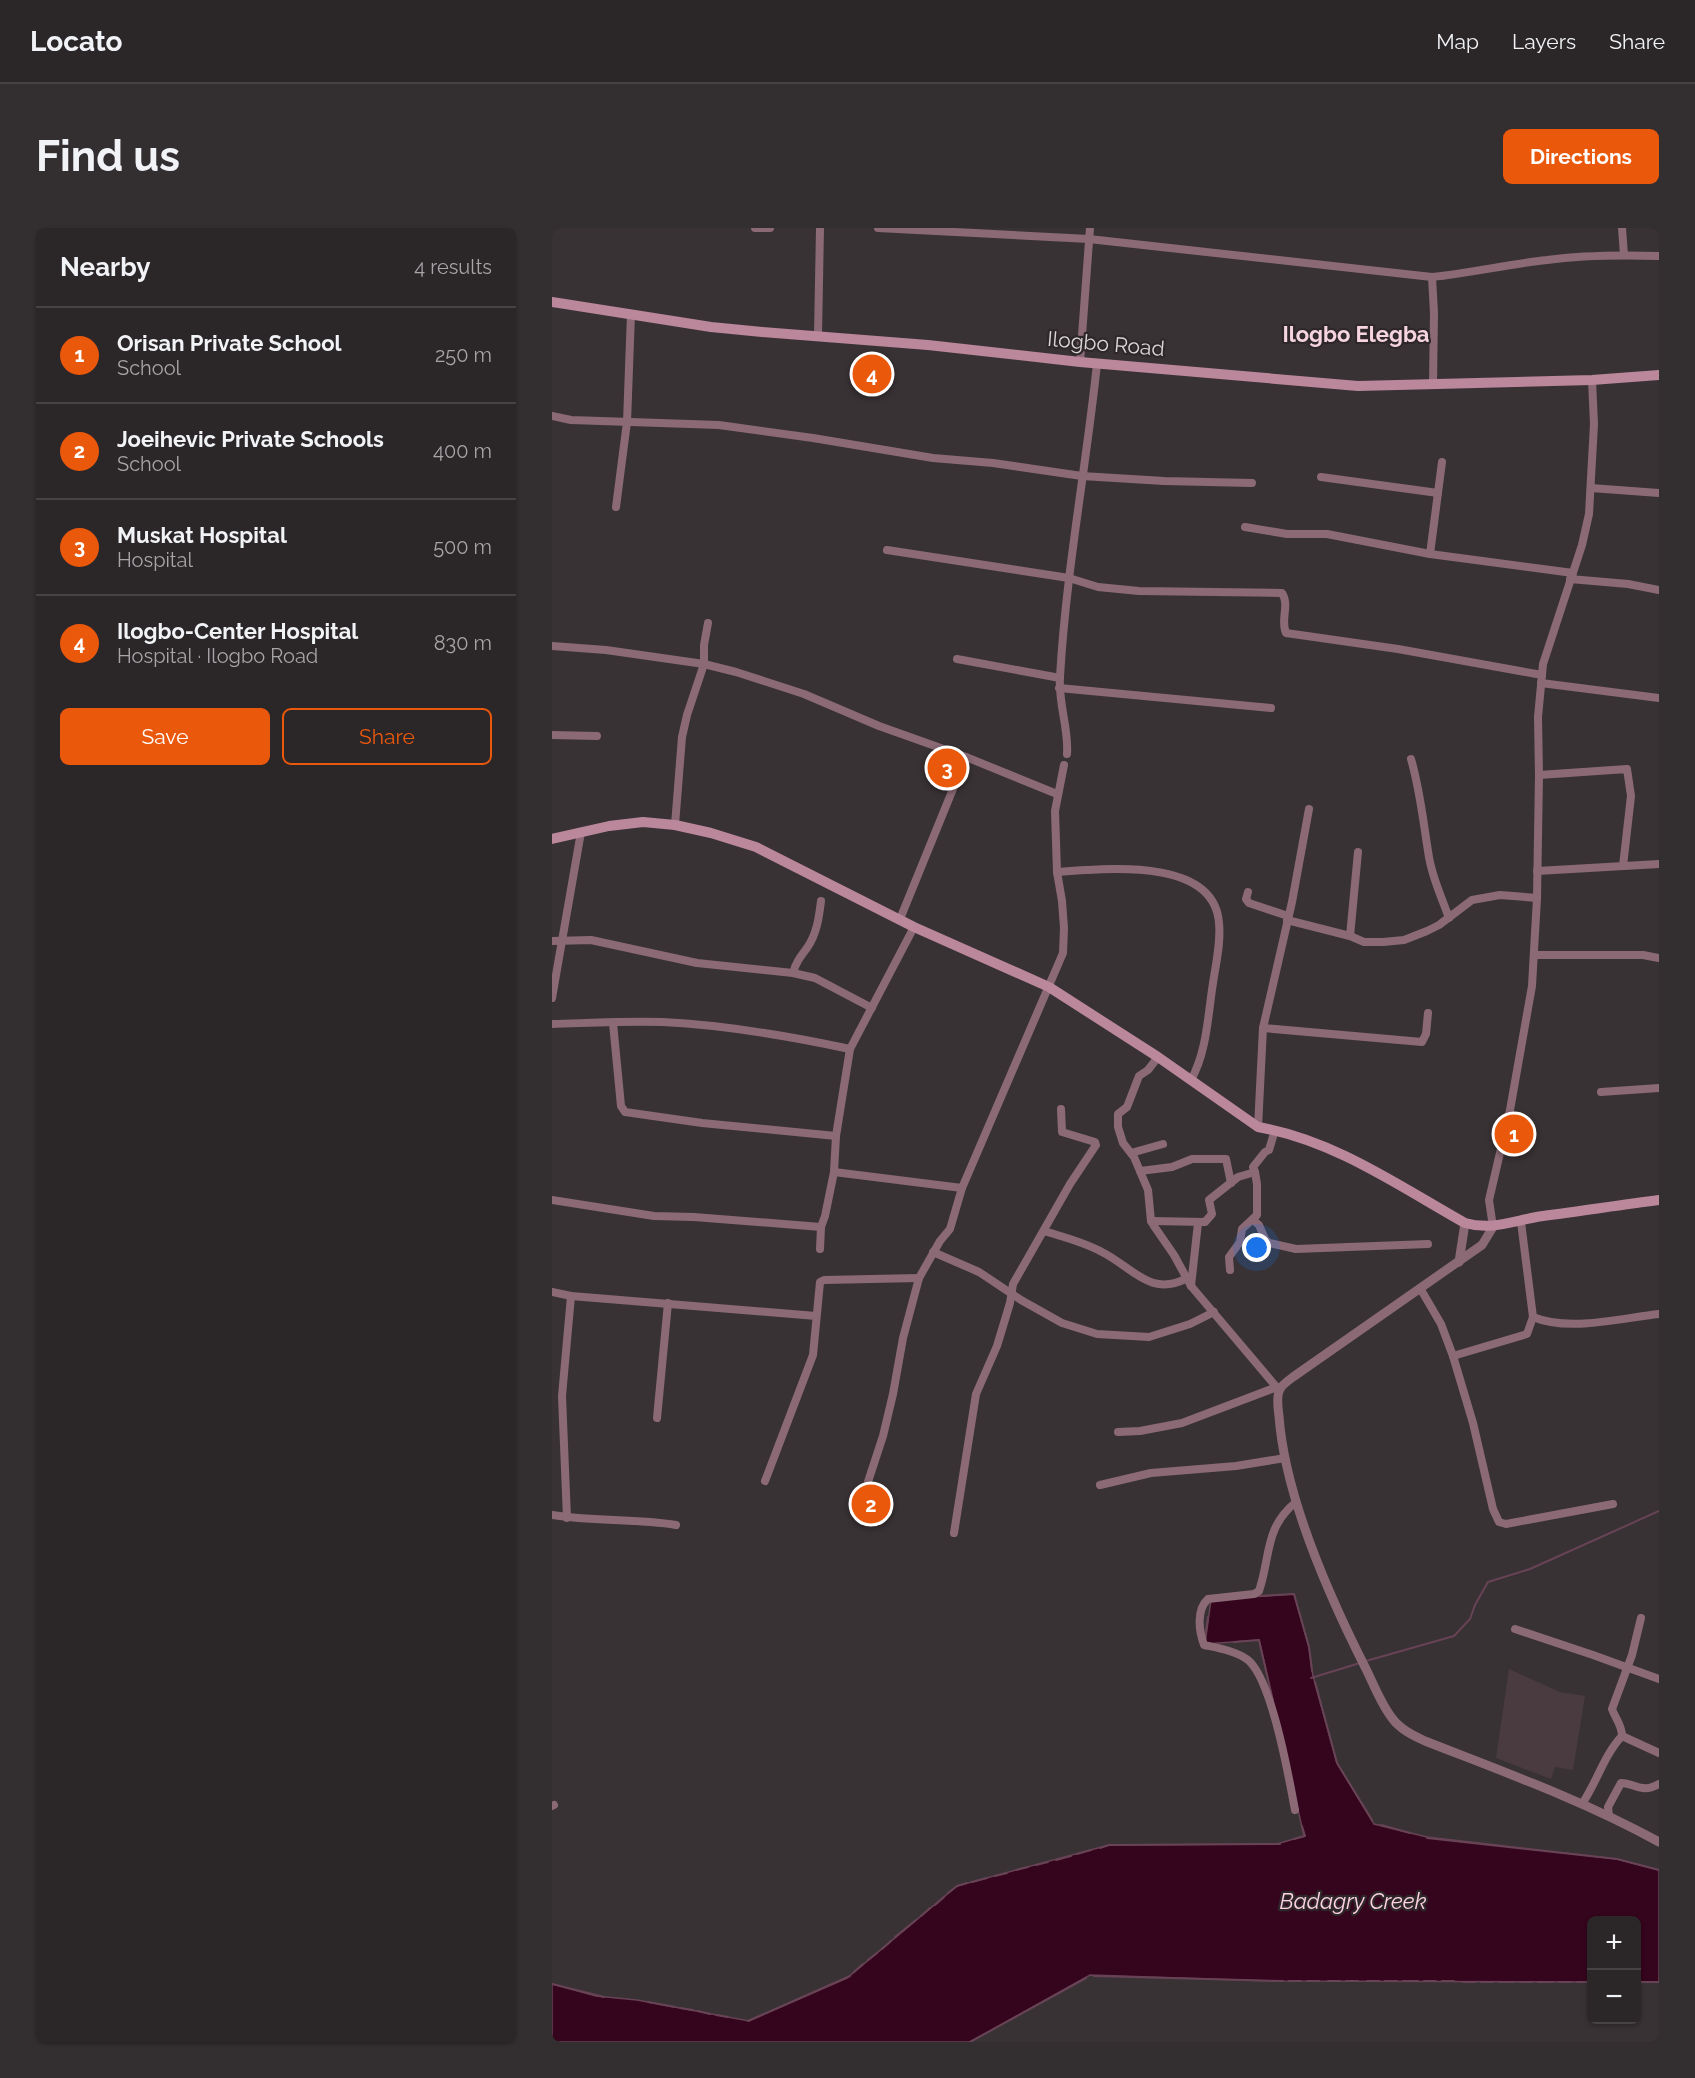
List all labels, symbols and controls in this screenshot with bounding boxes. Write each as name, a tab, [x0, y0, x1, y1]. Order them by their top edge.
text: Locato	[30, 25, 122, 58]
text: Map	[1436, 29, 1479, 54]
text: Layers	[1512, 29, 1576, 54]
text: Share	[1609, 29, 1665, 54]
button: Directions	[1503, 129, 1659, 184]
text: Find us	[36, 132, 180, 181]
text: Nearby	[60, 252, 150, 282]
text: 4 results	[414, 255, 492, 279]
district label: Ilogbo Elegba	[1282, 321, 1430, 347]
street label: Ilogbo Road	[1046, 326, 1166, 361]
text: Orisan Private School	[117, 330, 341, 356]
text: 1	[75, 343, 84, 367]
text: 250 m	[435, 343, 492, 367]
pin: 4	[852, 352, 892, 396]
text: School	[117, 356, 181, 380]
text: Joeihevic Private Schools	[117, 426, 384, 452]
text: 2	[74, 439, 85, 463]
text: 400 m	[433, 439, 492, 463]
text: School	[117, 452, 181, 476]
text: Muskat Hospital	[117, 522, 287, 548]
text: 3	[74, 535, 85, 559]
text: 500 m	[433, 535, 492, 559]
text: Hospital	[117, 548, 193, 572]
text: Ilogbo-Center Hospital	[117, 618, 358, 644]
text: 4	[74, 631, 85, 655]
text: 830 m	[434, 631, 492, 655]
text: Hospital · Ilogbo Road	[117, 644, 318, 668]
button: Save	[60, 708, 270, 765]
button: Share	[282, 708, 492, 765]
pin: 3	[928, 746, 966, 790]
pin: 1	[1494, 1112, 1534, 1156]
your location	[1242, 1233, 1271, 1262]
pin: 2	[852, 1482, 890, 1526]
water label: Badagry Creek	[1280, 1888, 1427, 1914]
map controls	[1587, 1916, 1641, 2024]
button: +	[1587, 1916, 1641, 1970]
button: −	[1587, 1970, 1641, 2024]

